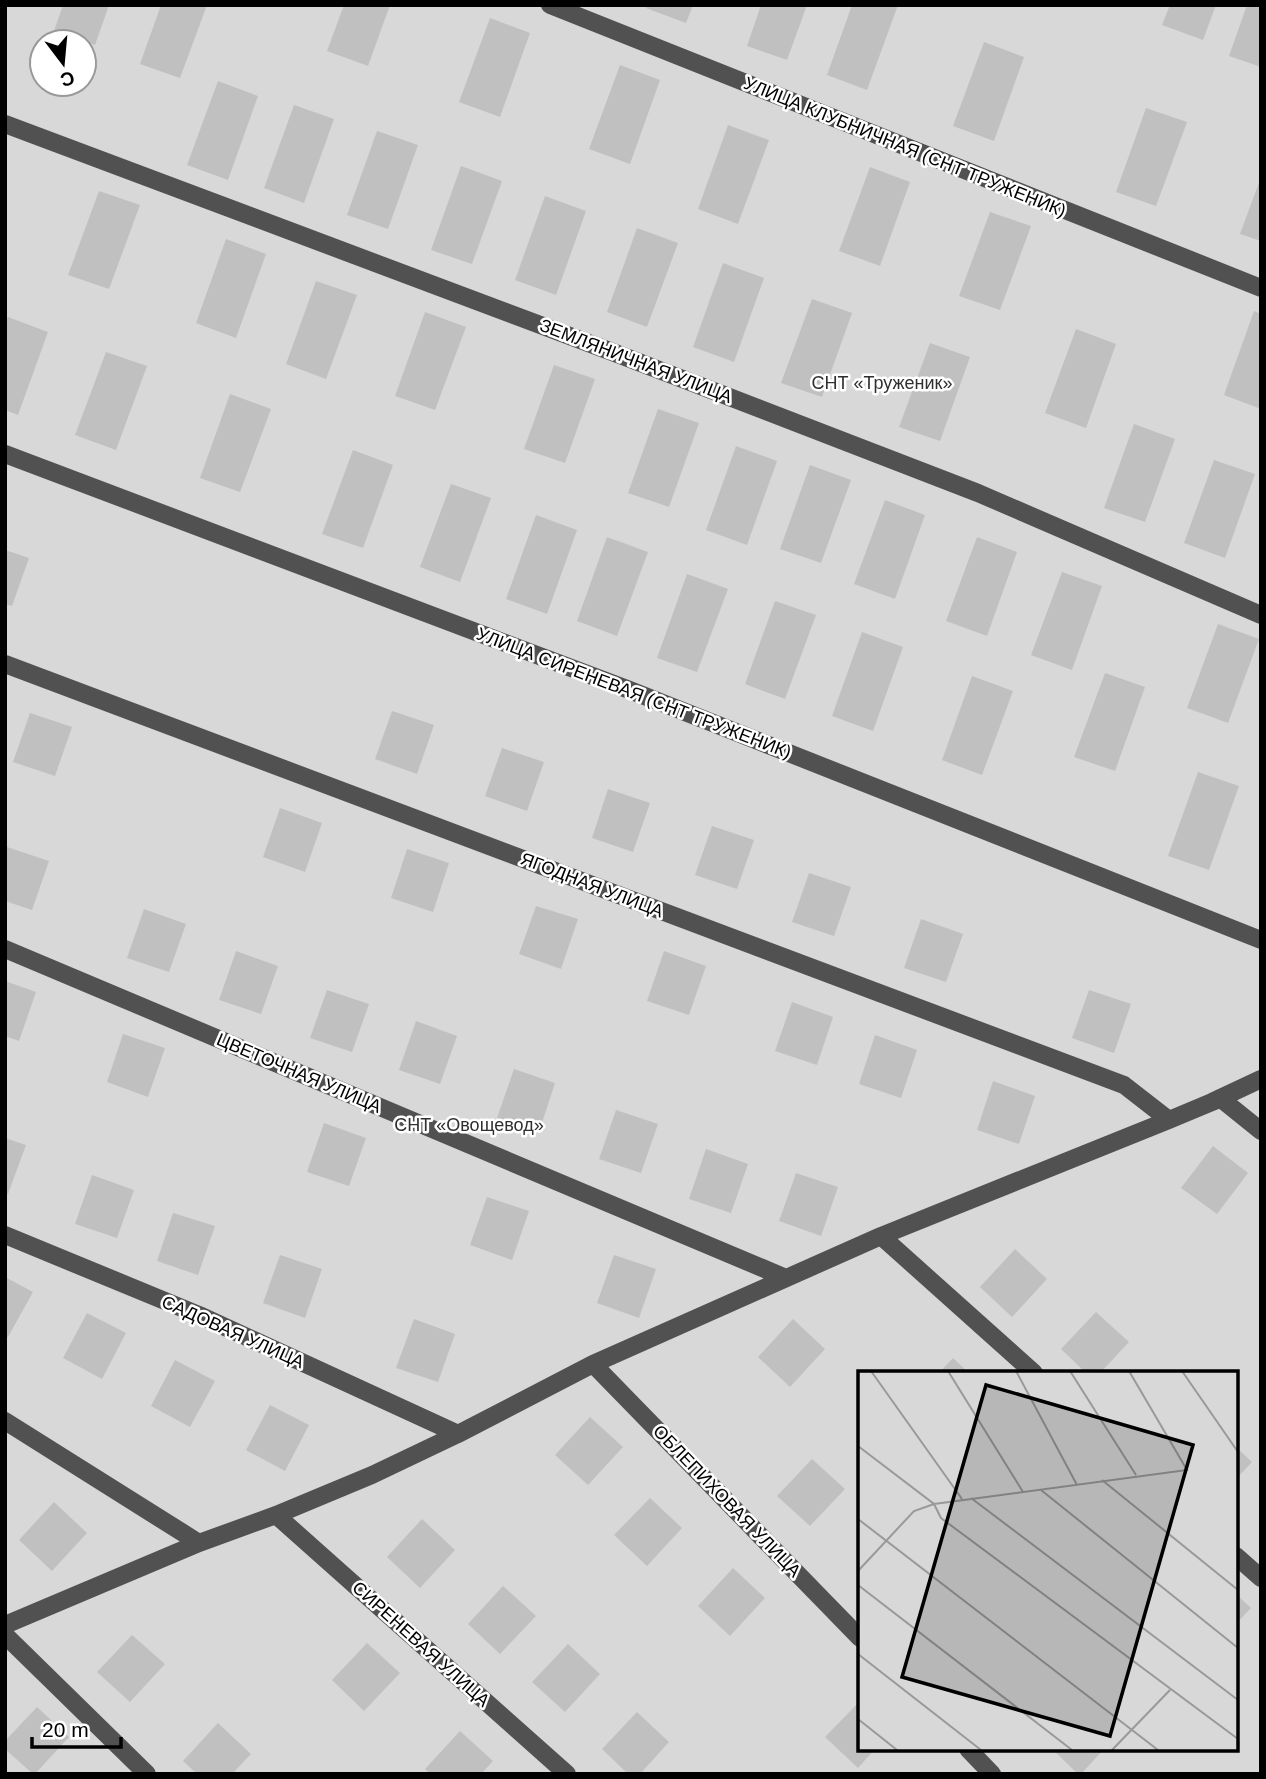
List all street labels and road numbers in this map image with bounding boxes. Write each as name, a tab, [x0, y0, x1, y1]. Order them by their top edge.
street label: УЛИЦА КЛУБНИЧНАЯ (СНТ ТРУЖЕНИК)	[741, 73, 1069, 221]
street label: ЗЕМЛЯНИЧНАЯ УЛИЦА	[537, 315, 735, 407]
street label: УЛИЦА СИРЕНЕВАЯ (СНТ ТРУЖЕНИК)	[474, 624, 794, 762]
street label: ЯГОДНАЯ УЛИЦА	[518, 849, 666, 921]
street label: ЦВЕТОЧНАЯ УЛИЦА	[214, 1029, 384, 1117]
street label: САДОВАЯ УЛИЦА	[159, 1292, 307, 1372]
street label: ОБЛЕПИХОВАЯ УЛИЦА	[649, 1421, 805, 1581]
street label: СИРЕНЕВАЯ УЛИЦА	[348, 1577, 494, 1711]

